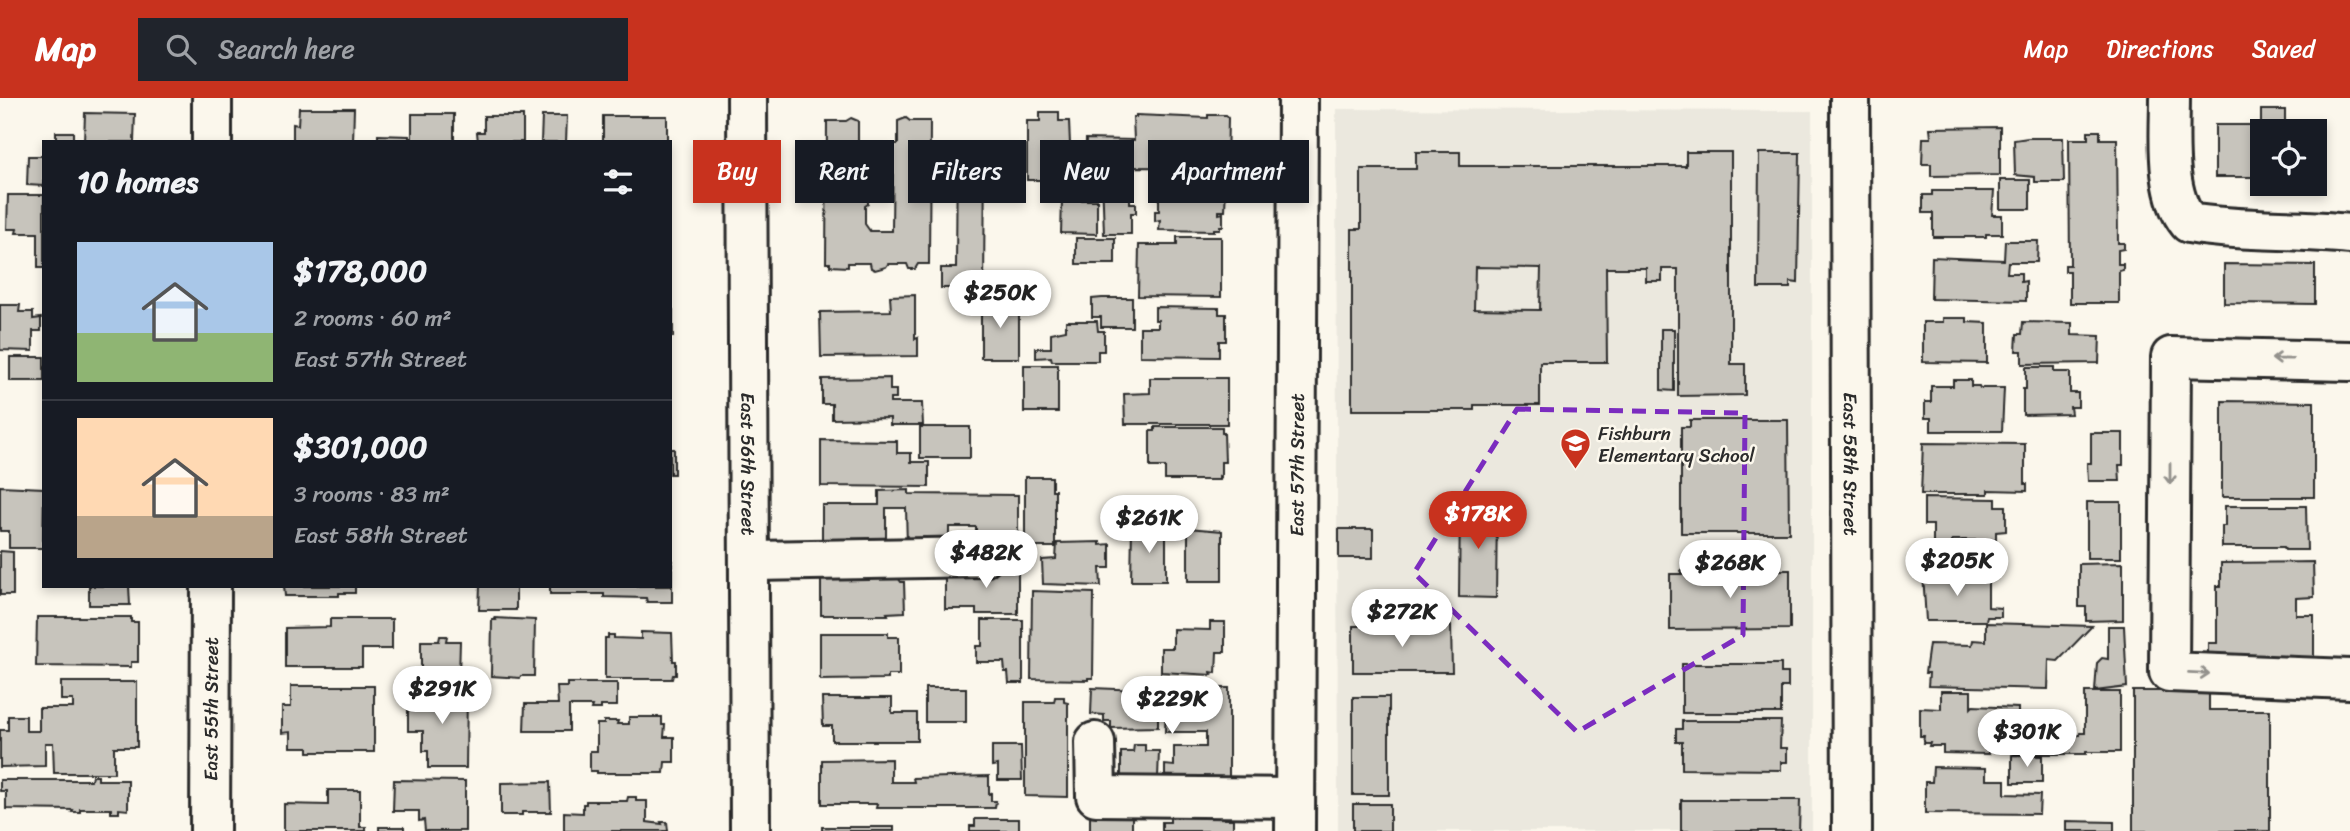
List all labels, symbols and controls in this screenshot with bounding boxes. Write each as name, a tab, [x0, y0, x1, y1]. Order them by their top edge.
search box	[138, 18, 628, 81]
text: Map	[35, 20, 96, 78]
text: Search here	[218, 26, 355, 72]
text: Map	[2024, 28, 2068, 70]
text: Directions	[2106, 28, 2214, 70]
text: Saved	[2252, 28, 2315, 70]
icon: search	[162, 30, 200, 68]
map controls	[2250, 119, 2327, 196]
button: locate	[2250, 119, 2327, 196]
chip: Buy	[693, 140, 781, 203]
chip: Rent	[795, 140, 894, 203]
chip: Filters	[908, 140, 1026, 203]
chip: New	[1040, 140, 1134, 203]
chip: Apartment	[1148, 140, 1309, 203]
text: 10 homes	[77, 155, 198, 209]
icon: filters	[599, 163, 637, 201]
text: $178,000	[294, 244, 427, 298]
icon: home	[133, 270, 217, 354]
pin: $250K	[951, 271, 1049, 330]
text: $250K	[964, 272, 1036, 313]
text: 2 rooms · 60 m²	[294, 298, 452, 339]
text: East 57th Street	[294, 339, 467, 380]
one-way arrow	[2271, 352, 2294, 366]
street label: East 56th Street	[731, 392, 765, 536]
street label: East 58th Street	[1834, 392, 1867, 536]
street label: East 57th Street	[1280, 393, 1314, 537]
place label: Fishburn Elementary School	[1598, 417, 1755, 472]
text: $301,000	[294, 420, 427, 474]
school or university icon: Fishburn Elementary School	[1558, 427, 1592, 471]
icon: home	[133, 446, 217, 530]
one-way arrow	[2164, 462, 2177, 485]
text: 3 rooms · 83 m²	[294, 474, 450, 515]
pin: $178K	[1429, 491, 1527, 551]
text: $178K	[1445, 493, 1511, 534]
pin: $261K	[1100, 496, 1198, 555]
text: $261K	[1116, 497, 1182, 538]
text: East 58th Street	[294, 515, 468, 556]
pin: $482K	[937, 531, 1035, 590]
text: $482K	[951, 532, 1021, 573]
pin: $205K	[1908, 538, 2006, 598]
pin: $268K	[1681, 540, 1779, 600]
text: $205K	[1921, 540, 1993, 581]
text: $268K	[1695, 542, 1765, 583]
pin: $272K	[1353, 589, 1451, 649]
text: $272K	[1367, 591, 1437, 632]
street label: East 55th Street	[194, 637, 228, 781]
pin: $291K	[393, 666, 491, 726]
one-way arrow	[2187, 667, 2210, 680]
text: $291K	[409, 668, 475, 709]
pin: $229K	[1123, 676, 1221, 736]
text: $229K	[1137, 678, 1207, 719]
pin: $301K	[1978, 710, 2076, 769]
text: $301K	[1994, 711, 2060, 752]

